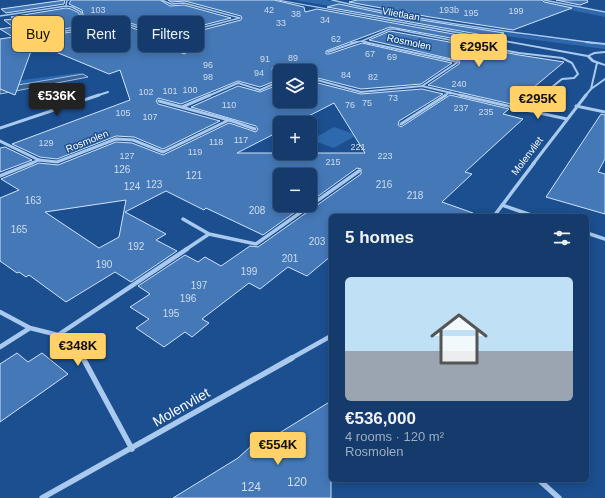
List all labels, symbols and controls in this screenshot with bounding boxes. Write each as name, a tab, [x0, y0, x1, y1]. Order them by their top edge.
house number: 103	[90, 5, 106, 15]
house number: 42	[264, 5, 274, 15]
street label: Vlietlaan	[381, 5, 421, 23]
house number: 193b	[439, 5, 459, 15]
house number: 199	[508, 6, 524, 16]
house number: 195	[463, 8, 479, 18]
house number: 38	[291, 9, 301, 19]
house number: 34	[320, 15, 330, 25]
chip: Buy	[12, 16, 64, 52]
chip: Rent	[72, 16, 130, 52]
chip: Filters	[138, 16, 204, 52]
house number: 33	[276, 18, 286, 28]
street label: Rosmolen	[386, 32, 432, 52]
house number: 62	[331, 34, 341, 44]
pin: €295K	[451, 34, 507, 68]
text: €295K	[460, 39, 498, 54]
house number: 67	[365, 49, 375, 59]
house number: 69	[387, 52, 397, 62]
house number: 89	[288, 53, 298, 63]
house number: 91	[260, 54, 270, 64]
house number: 96	[203, 60, 213, 70]
map controls	[273, 64, 317, 212]
button: layers	[273, 64, 317, 108]
house number: 94	[254, 68, 264, 78]
house number: 84	[341, 70, 351, 80]
house number: 98	[203, 72, 213, 82]
house number: 82	[368, 72, 378, 82]
house number: 240	[451, 79, 467, 89]
pin: €536K	[29, 83, 85, 117]
house number: 100	[182, 85, 198, 95]
house number: 101	[162, 86, 178, 96]
pin: €295K	[510, 86, 566, 120]
house number: 102	[138, 87, 154, 97]
text: €536K	[38, 88, 76, 103]
text: €295K	[519, 91, 557, 106]
house number: 73	[388, 93, 398, 103]
house number: 75	[362, 98, 372, 108]
house number: 110	[222, 100, 236, 110]
house number: 76	[345, 100, 355, 110]
house number: 237	[453, 103, 469, 113]
house number: 235	[478, 107, 494, 117]
house number: 105	[115, 108, 131, 118]
house number: 107	[142, 112, 158, 122]
button: +	[273, 116, 317, 160]
street label: Rosmolen	[64, 127, 110, 155]
house number: 117	[234, 135, 248, 145]
street label: Molenvliet	[509, 135, 545, 177]
house number: 118	[209, 137, 223, 147]
house number: 129	[38, 138, 54, 148]
house number: 221	[350, 142, 366, 152]
house number: 119	[188, 147, 202, 157]
house number: 127	[119, 151, 135, 161]
house number: 223	[377, 151, 393, 161]
house number: 215	[325, 157, 341, 167]
house number: 126	[114, 164, 131, 175]
button: −	[273, 168, 317, 212]
house number: 121	[186, 170, 203, 181]
house number: 123	[146, 179, 163, 190]
house number: 216	[376, 179, 393, 190]
house number: 124	[124, 181, 141, 192]
house number: 218	[407, 190, 424, 201]
house number: 163	[25, 195, 42, 206]
house number: 208	[249, 205, 266, 216]
house number: 165	[11, 224, 28, 235]
icon: filters	[551, 227, 573, 249]
text: 5 homes	[345, 228, 414, 247]
house number: 203	[309, 236, 326, 247]
house number: 192	[128, 241, 145, 252]
house number: 201	[282, 253, 299, 264]
house number: 190	[96, 259, 113, 270]
house number: 199	[241, 266, 258, 277]
house number: 197	[191, 280, 208, 291]
house number: 196	[180, 293, 197, 304]
icon: home	[423, 303, 495, 375]
house number: 195	[163, 308, 180, 319]
pin: €348K	[50, 333, 106, 367]
text: €348K	[59, 338, 97, 353]
street label: Molenvliet	[150, 384, 212, 430]
text: €536,000	[345, 409, 416, 428]
text: 4 rooms · 120 m²	[345, 429, 444, 444]
pin: €554K	[250, 432, 306, 466]
text: €554K	[259, 437, 297, 452]
text: Rosmolen	[345, 444, 404, 459]
house number: 120	[287, 475, 307, 489]
house number: 124	[241, 480, 261, 494]

